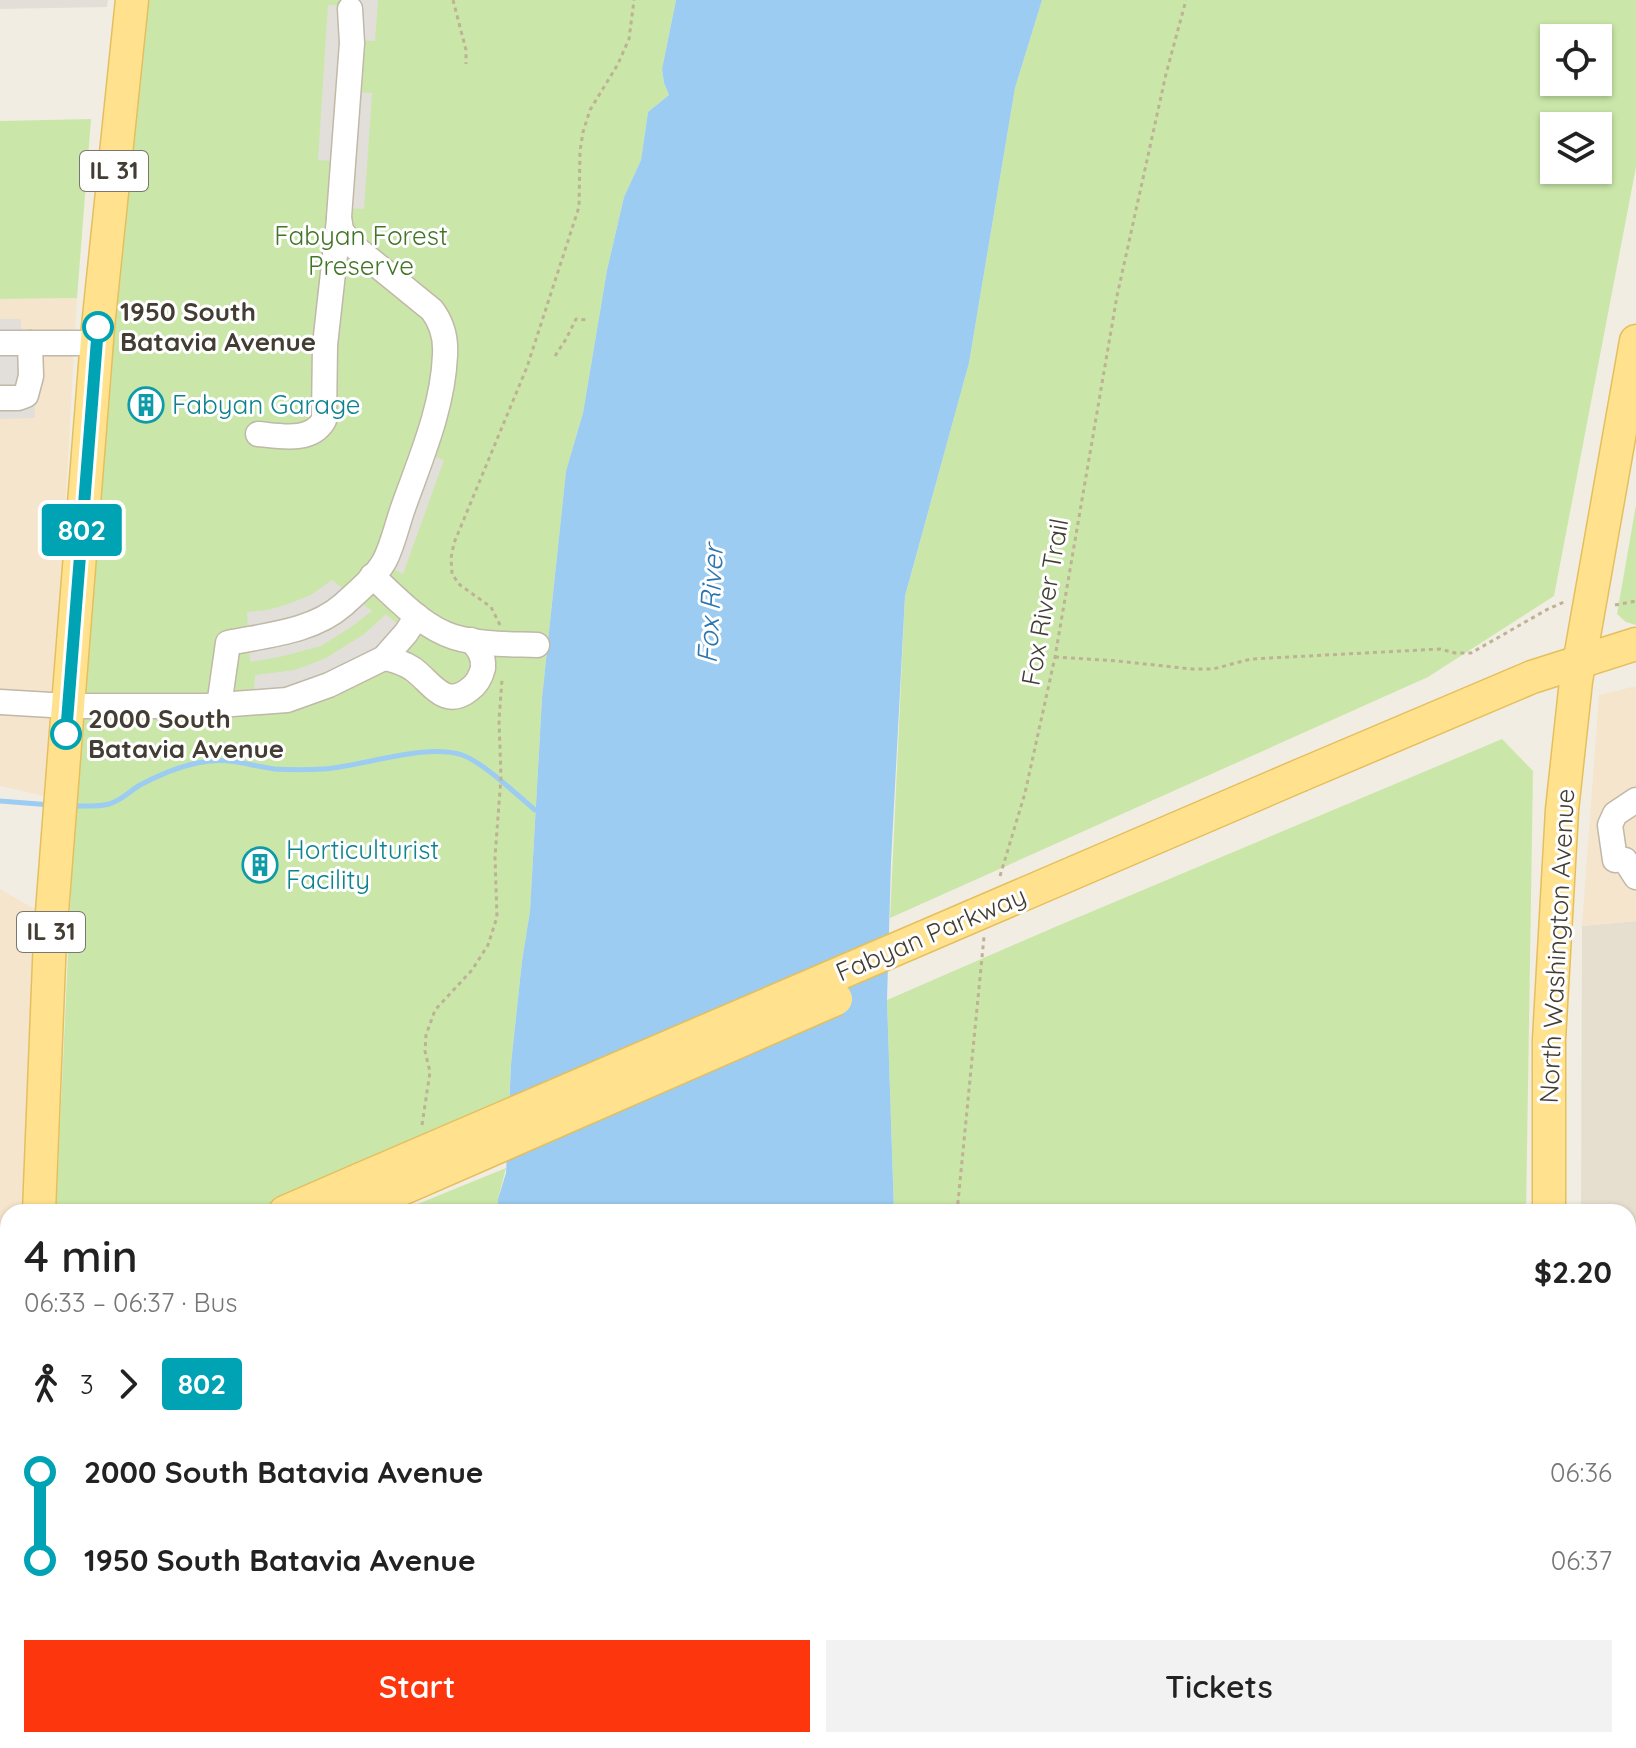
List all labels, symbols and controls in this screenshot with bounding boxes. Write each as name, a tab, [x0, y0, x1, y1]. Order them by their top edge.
map controls	[1540, 24, 1612, 184]
button: locate	[1540, 24, 1612, 96]
button: layers	[1540, 112, 1612, 184]
road number: IL 31	[80, 151, 148, 191]
park label: Fabyan Forest Preserve	[274, 219, 448, 282]
place label: 1950 South Batavia Avenue	[120, 295, 316, 358]
marker: 1950 South Batavia Avenue	[83, 312, 113, 342]
building icon: Fabyan Garage	[127, 386, 165, 424]
place label: Fabyan Garage	[172, 388, 360, 421]
line badge: 802	[36, 504, 128, 556]
text: 802	[58, 512, 106, 547]
street label: Fox River Trail	[1014, 516, 1075, 688]
water label: Fox River	[689, 540, 730, 664]
place label: 2000 South Batavia Avenue	[88, 702, 284, 765]
marker: 2000 South Batavia Avenue	[51, 719, 81, 749]
street label: North Washington Avenue	[1532, 788, 1581, 1104]
place label: Horticulturist Facility	[286, 833, 439, 896]
building icon: Horticulturist Facility	[241, 846, 279, 884]
street label: Fabyan Parkway	[831, 879, 1031, 989]
road number: IL 31	[17, 912, 85, 952]
text: 4 min	[24, 1228, 138, 1283]
text: $2.20	[1534, 1253, 1612, 1291]
text: 06:33 – 06:37 · Bus	[24, 1286, 238, 1319]
icon: walk	[24, 1362, 68, 1406]
icon: forward	[106, 1362, 150, 1406]
text: 802	[178, 1366, 226, 1401]
text: 3	[80, 1368, 94, 1401]
text: 2000 South Batavia Avenue	[84, 1453, 484, 1491]
text: 06:36	[1550, 1456, 1612, 1489]
text: 1950 South Batavia Avenue	[84, 1541, 476, 1579]
text: 06:37	[1551, 1544, 1612, 1577]
button: Start	[24, 1640, 810, 1732]
button: Tickets	[826, 1640, 1612, 1732]

